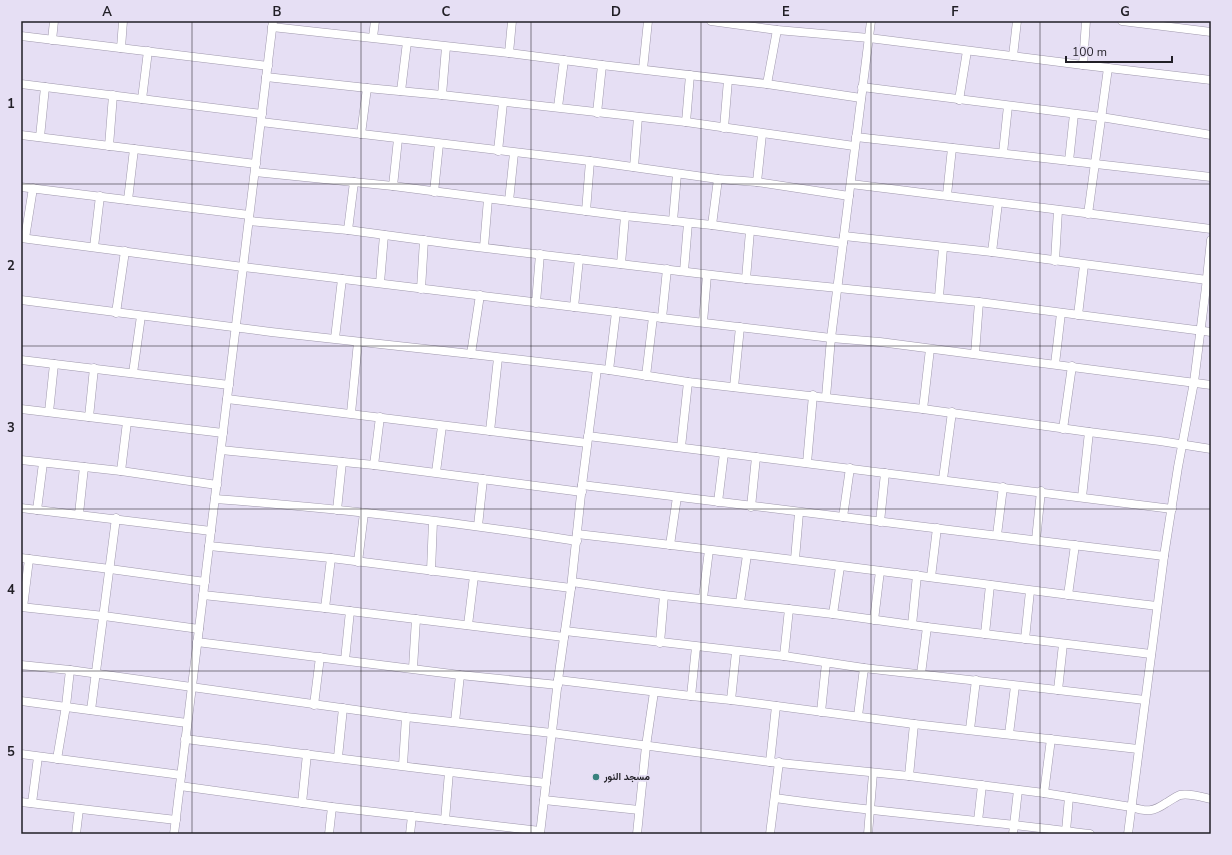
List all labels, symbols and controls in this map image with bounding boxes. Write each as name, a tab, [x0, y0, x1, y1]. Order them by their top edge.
text: A	[102, 3, 112, 21]
text: B	[273, 3, 282, 21]
text: C	[442, 3, 451, 21]
text: D	[611, 3, 621, 21]
text: E	[782, 3, 790, 21]
text: F	[951, 3, 959, 21]
text: G	[1120, 3, 1130, 21]
scale bar	[1066, 38, 1172, 64]
text: 100 m	[1072, 44, 1107, 60]
text: 1	[7, 95, 15, 113]
text: 2	[7, 257, 15, 275]
text: 3	[7, 419, 15, 437]
text: 4	[7, 581, 15, 599]
text: 5	[7, 743, 15, 761]
place label: مسجد النور	[603, 770, 650, 784]
marker: مسجد النور	[591, 772, 601, 782]

